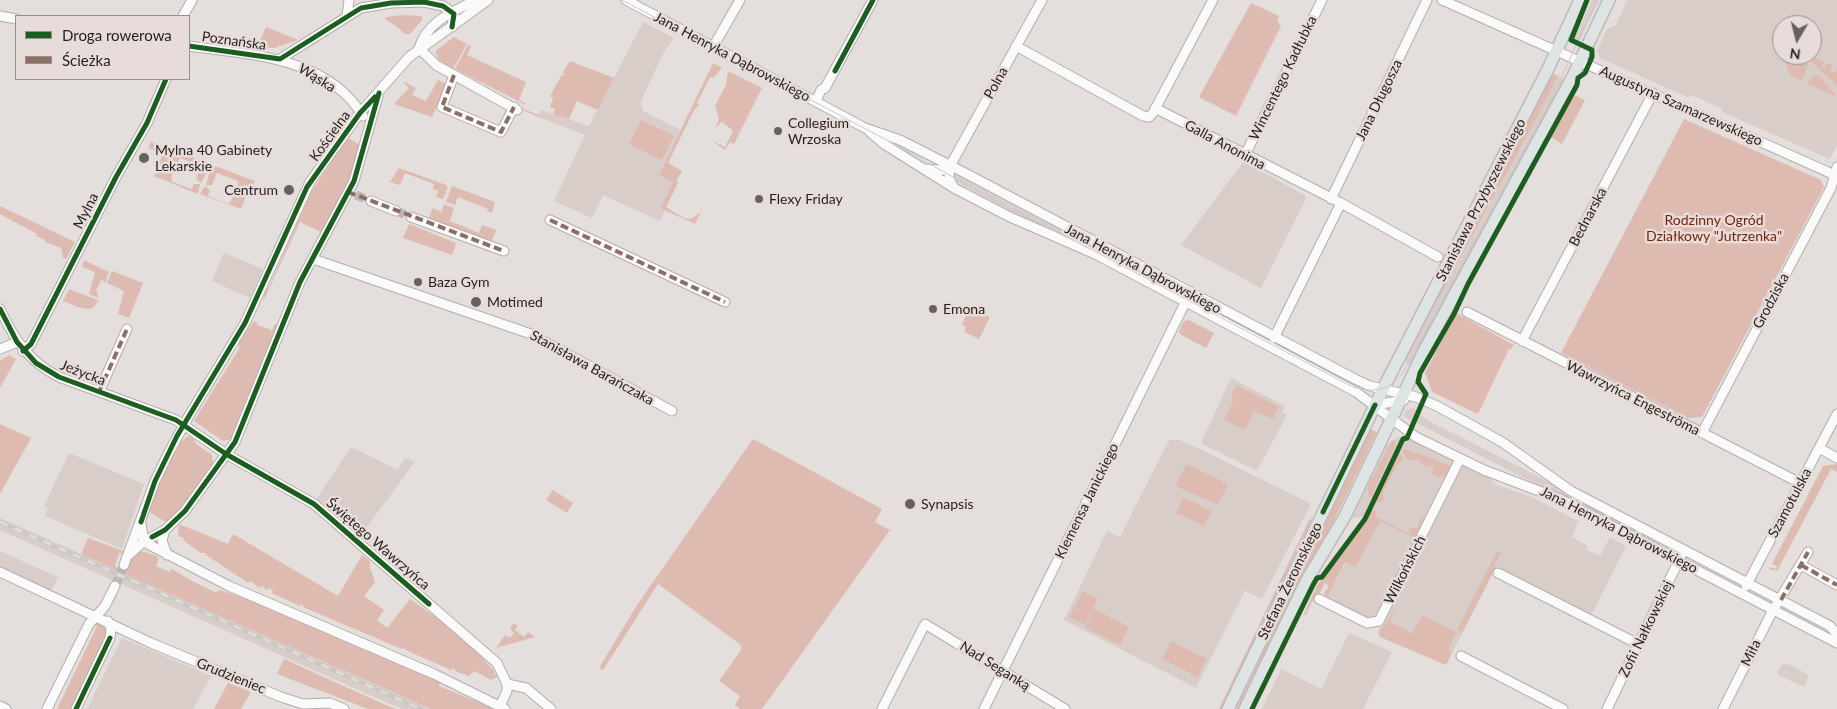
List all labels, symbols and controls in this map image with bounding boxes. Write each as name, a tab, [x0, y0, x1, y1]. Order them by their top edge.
street label: Jana Henryka Dąbrowskiego	[651, 9, 813, 105]
street label: Wincentego Kadłubka	[1246, 13, 1320, 143]
legend	[15, 15, 190, 80]
north arrow	[1772, 15, 1822, 65]
text: Droga rowerowa	[62, 26, 172, 44]
street label: Poznańska	[201, 28, 267, 54]
text: N	[1788, 45, 1802, 64]
text: Ścieżka	[62, 51, 111, 69]
street label: Jana Długosza	[1352, 57, 1406, 143]
street label: Wąska	[295, 60, 339, 96]
street label: Augustyna Szamarzewskiego	[1597, 62, 1765, 150]
street label: Polna	[980, 64, 1012, 102]
street label: Kościelna	[306, 107, 354, 165]
place label: Collegium Wrzoska	[788, 115, 849, 148]
street label: Stanisława Przybyszewskiego	[1433, 116, 1529, 284]
street label: Galla Anonima	[1182, 117, 1268, 173]
marker: Collegium Wrzoska	[772, 125, 784, 137]
place label: Mylna 40 Gabinety Lekarskie	[155, 142, 272, 174]
marker: Mylna 40 Gabinety Lekarskie	[137, 151, 151, 165]
place label: Centrum	[224, 182, 278, 198]
marker: Centrum	[282, 183, 296, 197]
street label: Bednarska	[1566, 185, 1610, 249]
street label: Mylna	[70, 190, 102, 232]
place label: Flexy Friday	[769, 191, 843, 207]
marker: Flexy Friday	[753, 193, 765, 205]
park label: Rodzinny Ogród Działkowy "Jutrzenka"	[1646, 212, 1782, 244]
street label: Jana Henryka Dąbrowskiego	[1062, 221, 1224, 317]
street label: Grodziska	[1749, 270, 1793, 332]
place label: Baza Gym	[428, 274, 489, 290]
marker: Baza Gym	[412, 276, 424, 288]
place label: Motimed	[487, 294, 543, 310]
marker: Motimed	[469, 295, 483, 309]
place label: Emona	[943, 301, 985, 317]
marker: Emona	[927, 303, 939, 315]
street label: Stanisława Barańczaka	[527, 327, 657, 409]
street label: Jeżycka	[58, 357, 108, 389]
street label: Wawrzyńca Engeströma	[1563, 357, 1703, 439]
street label: Klemensa Janickiego	[1052, 440, 1122, 562]
street label: Szamotulska	[1765, 465, 1815, 541]
street label: Jana Henryka Dąbrowskiego	[1537, 483, 1701, 577]
street label: Świętego Wawrzyńca	[323, 494, 433, 594]
place label: Synapsis	[921, 496, 974, 512]
marker: Synapsis	[903, 497, 917, 511]
street label: Stefana Żeromskiego	[1254, 520, 1326, 642]
street label: Wilkońskich	[1381, 533, 1429, 607]
street label: Zofii Nałkowskiej	[1615, 578, 1677, 680]
street label: Miła	[1737, 637, 1765, 669]
street label: Nad Seganką	[957, 638, 1033, 694]
street label: Grudzieniec	[194, 655, 268, 697]

